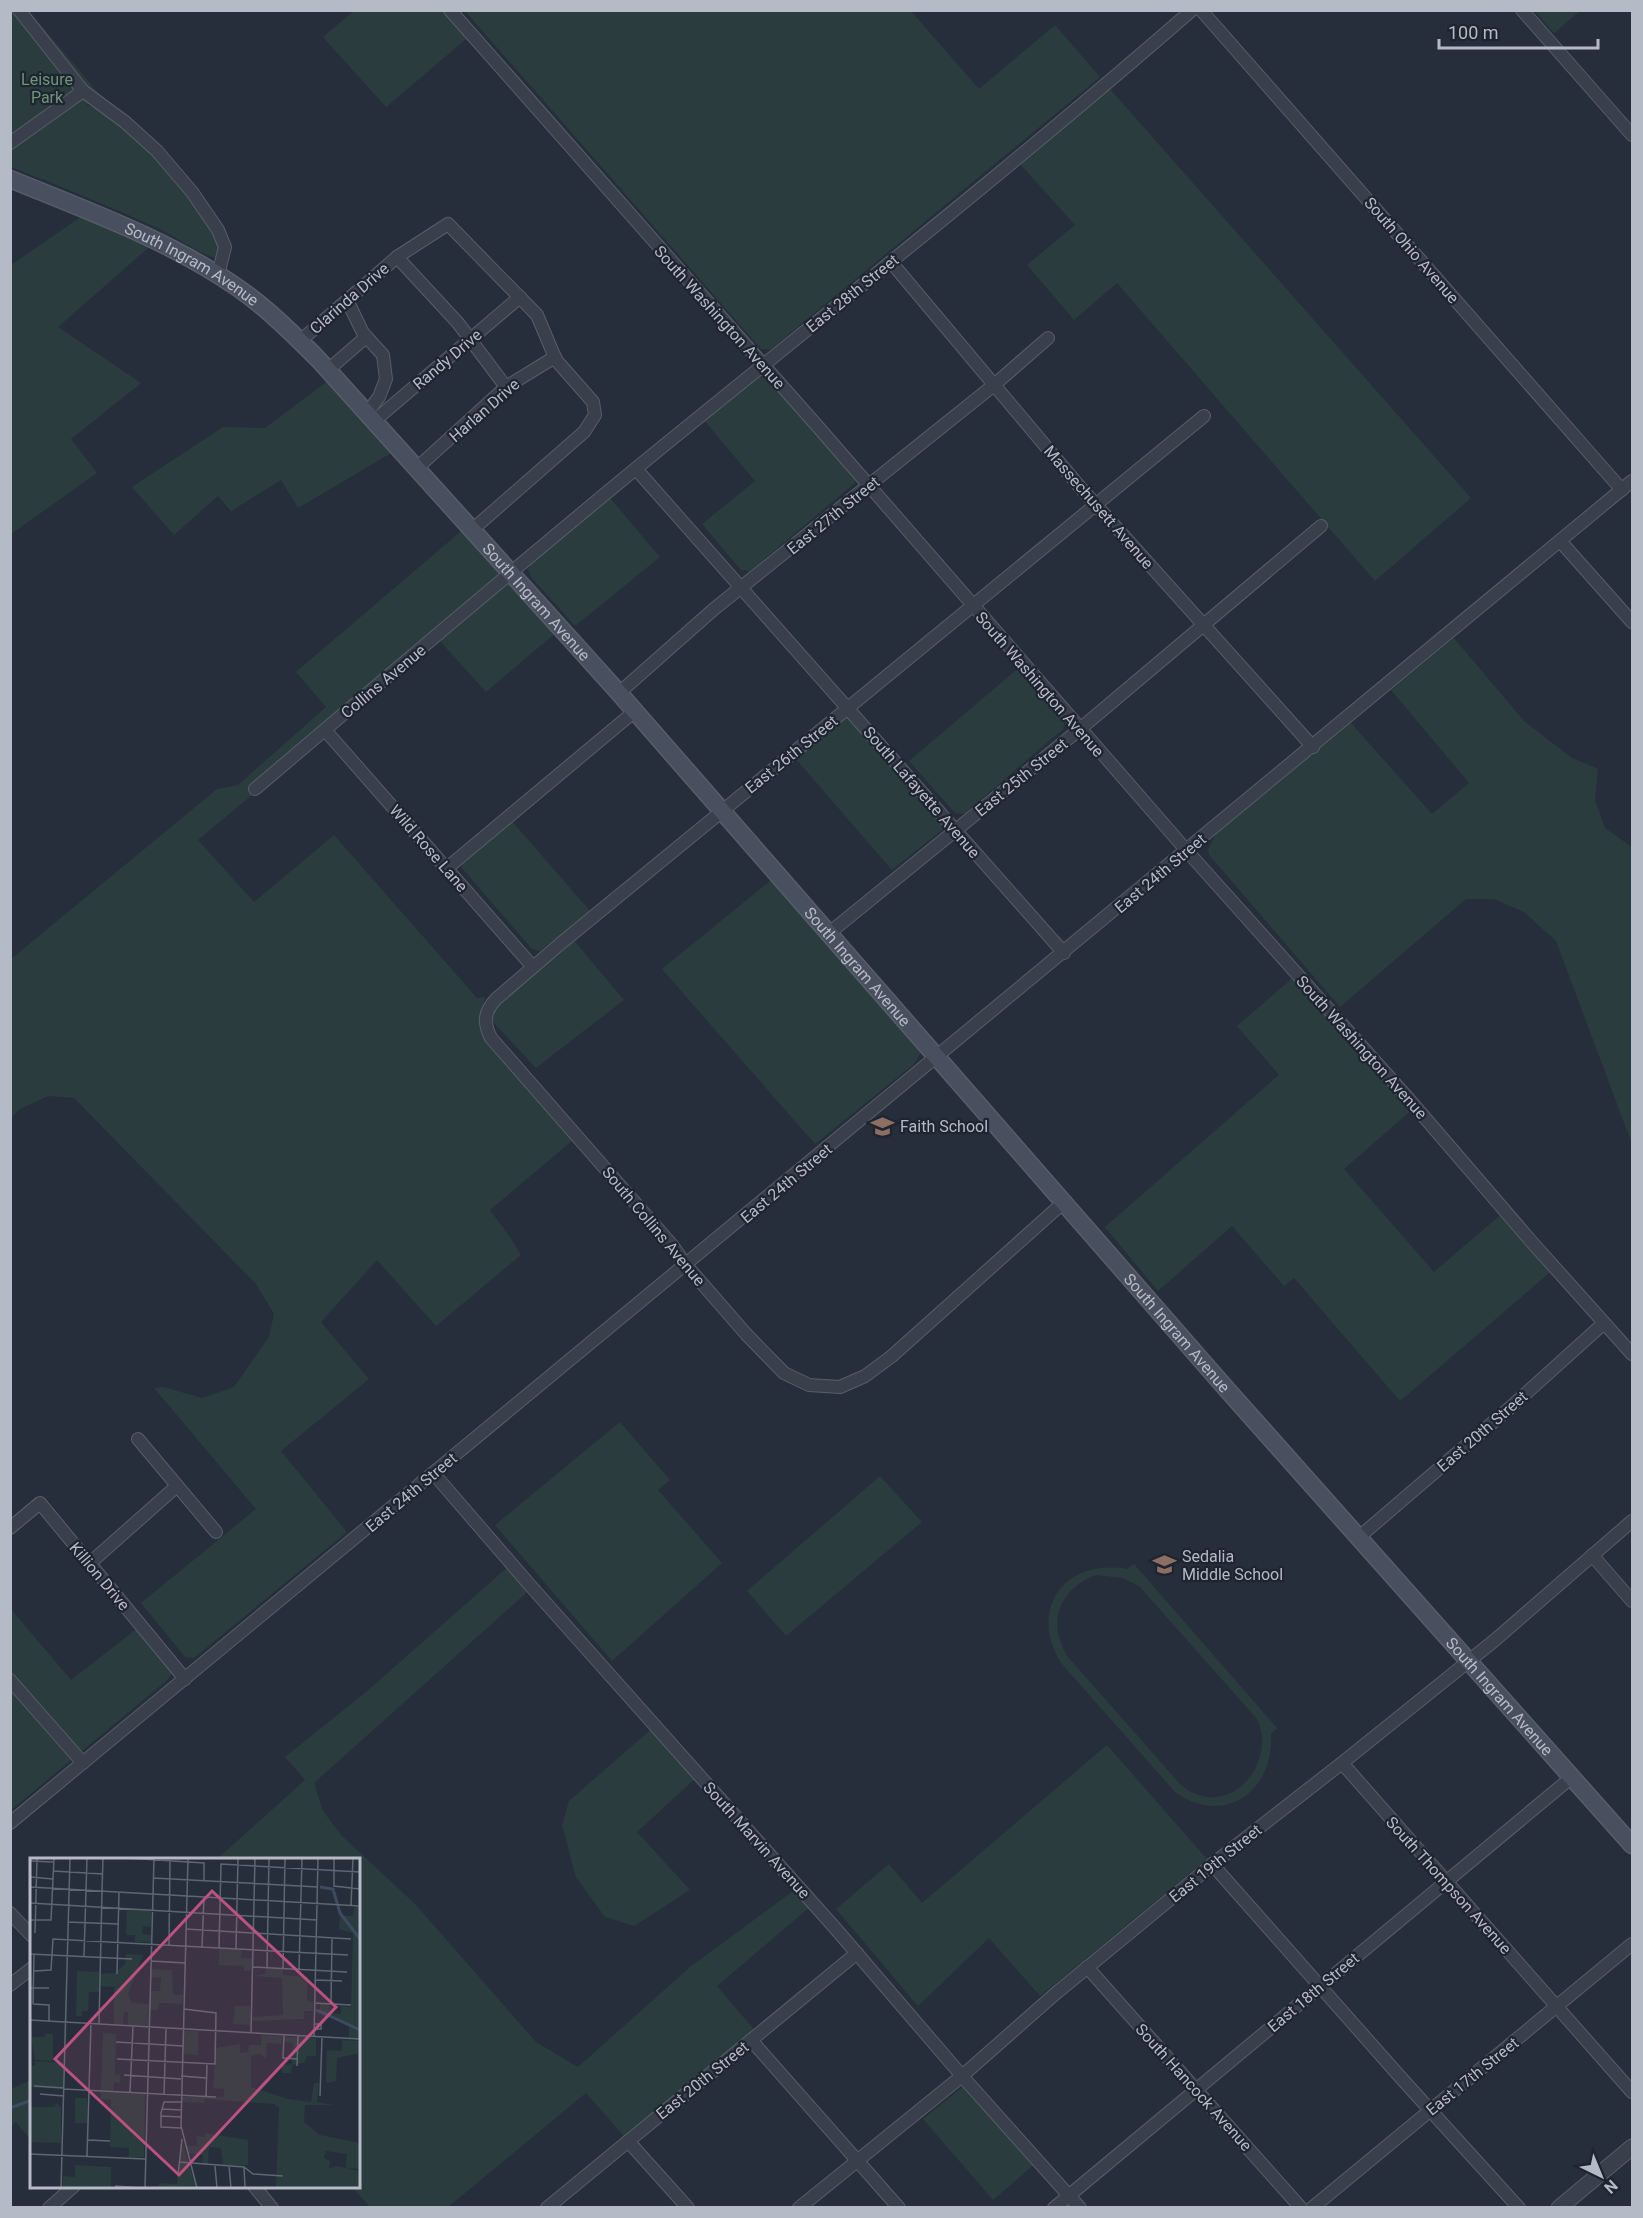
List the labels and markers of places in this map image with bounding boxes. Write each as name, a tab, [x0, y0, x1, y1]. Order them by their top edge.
school or university icon: Faith School	[869, 1113, 895, 1139]
place label: Faith School	[900, 1117, 988, 1136]
place label: Sedalia Middle School	[1182, 1547, 1283, 1584]
school or university icon: Sedalia Middle School	[1151, 1552, 1177, 1578]

